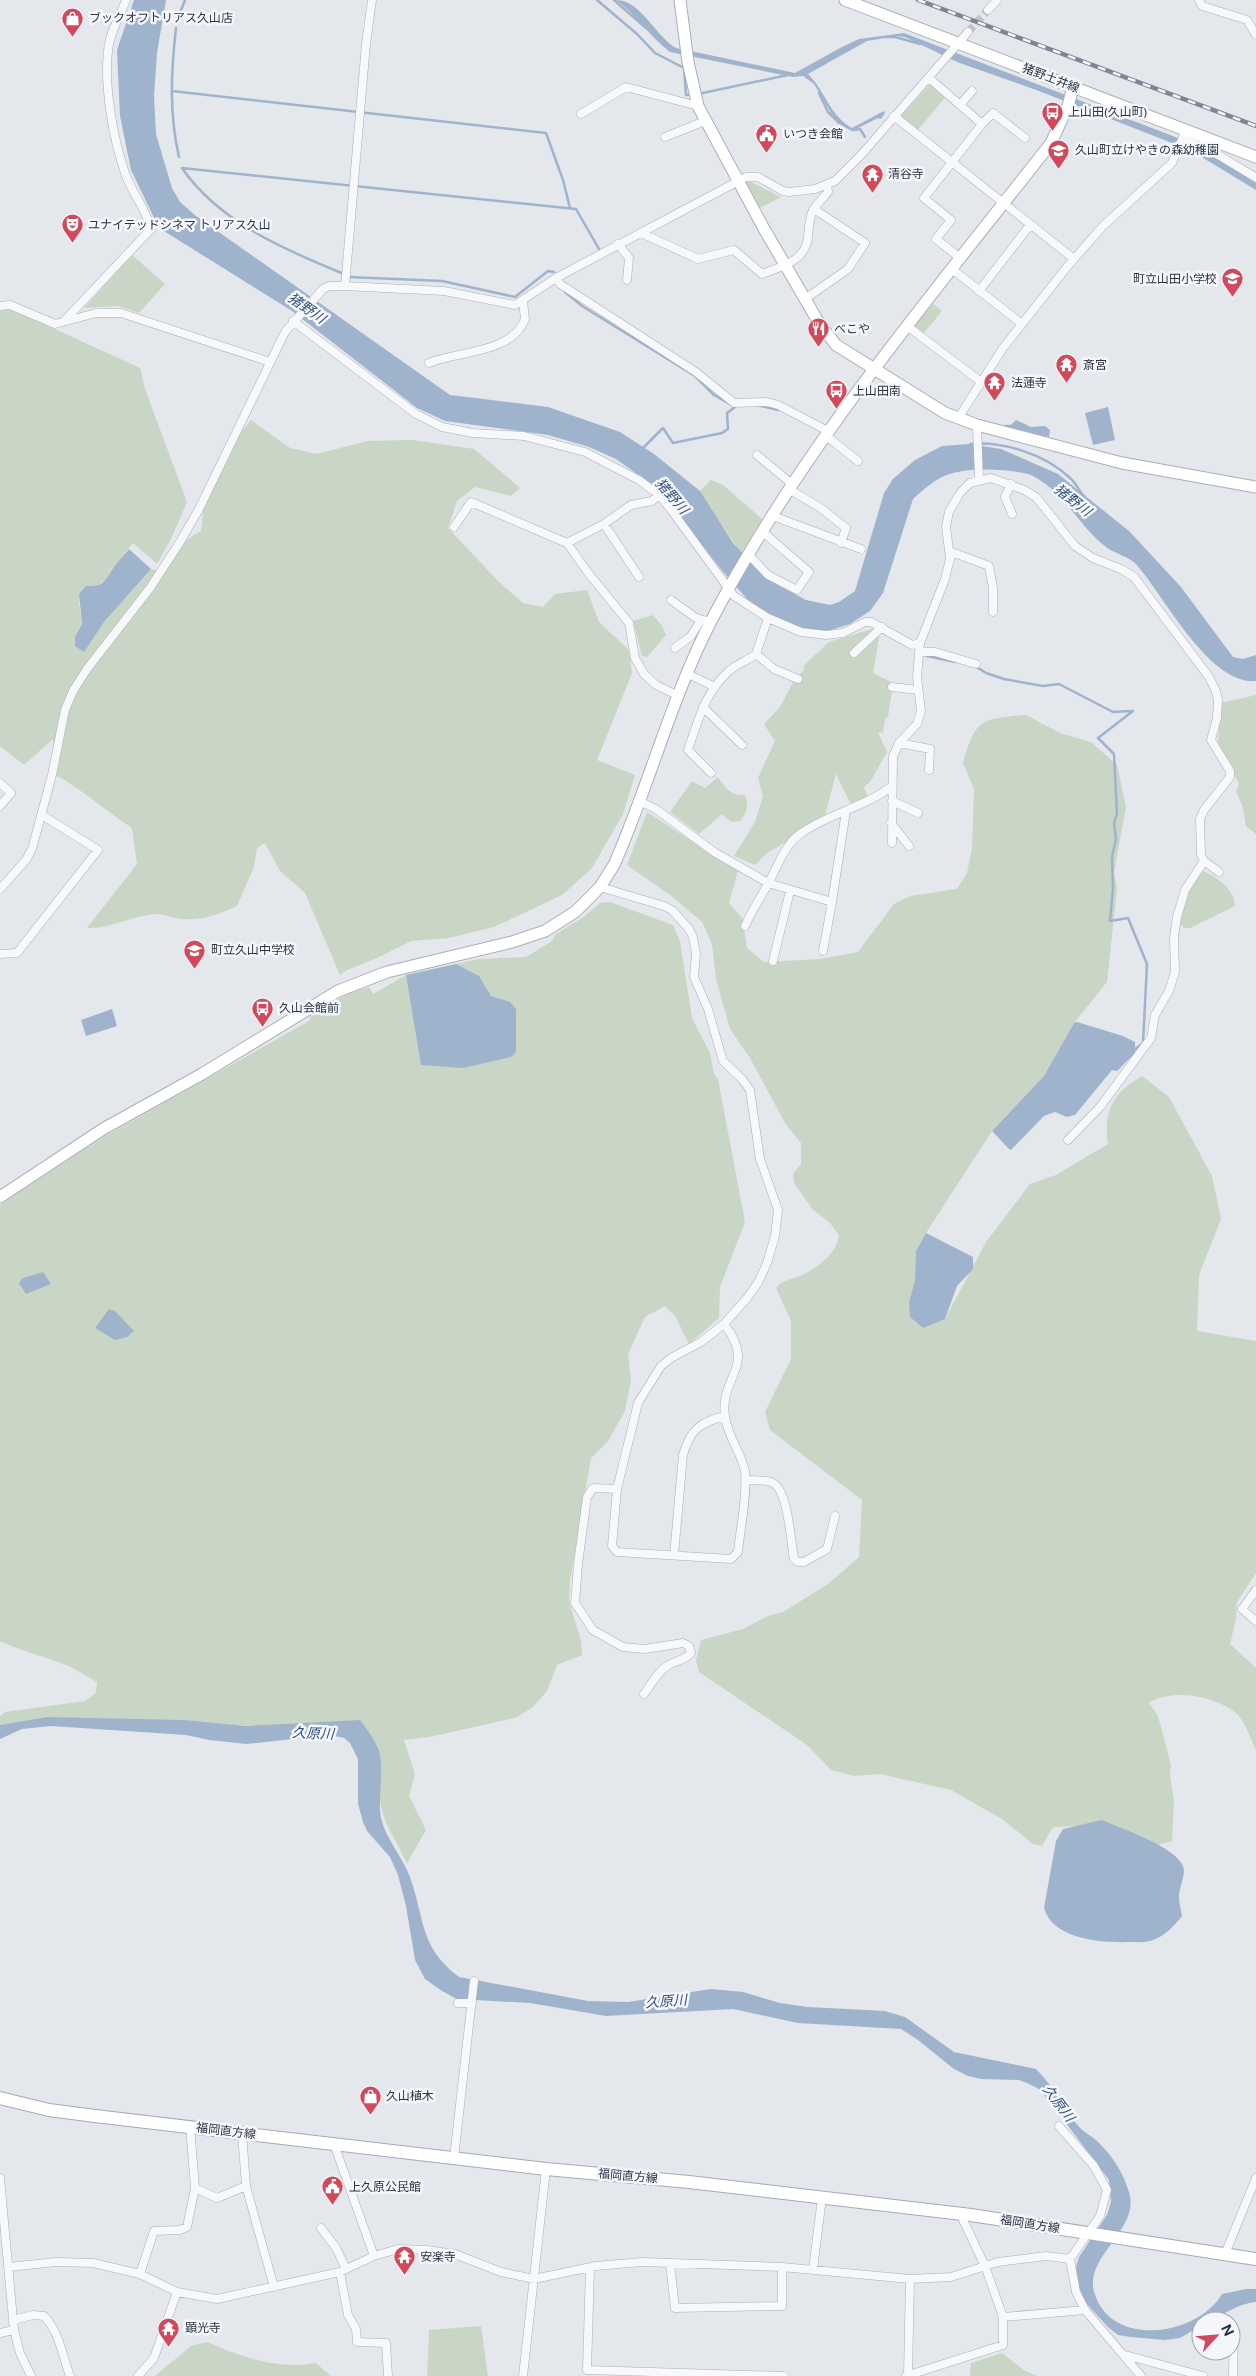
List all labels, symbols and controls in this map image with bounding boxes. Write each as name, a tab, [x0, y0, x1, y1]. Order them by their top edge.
shop icon: ブックオフトリアス久山店	[61, 6, 85, 37]
place label: ブックオフトリアス久山店	[89, 11, 233, 25]
street label: 猪野土井線	[1020, 61, 1082, 95]
bus stop icon: 上山田(久山町)	[1040, 100, 1064, 131]
place label: 上山田(久山町)	[1068, 105, 1147, 119]
public building icon: いつき会館	[755, 122, 779, 153]
place label: いつき会館	[783, 127, 843, 141]
school or university icon: 久山町立けやきの森幼稚園	[1047, 138, 1071, 169]
place label: 久山町立けやきの森幼稚園	[1075, 143, 1219, 157]
temple icon: 清谷寺	[860, 162, 884, 193]
place label: 清谷寺	[888, 167, 924, 181]
theatre icon: ユナイテッドシネマ トリアス久山	[60, 213, 84, 244]
place label: ユナイテッドシネマ トリアス久山	[88, 218, 271, 232]
school or university icon: 町立山田小学校	[1221, 267, 1245, 298]
place label: 町立山田小学校	[1133, 272, 1217, 286]
water label: 猪野川	[285, 289, 330, 328]
restaurant icon: べこや	[806, 317, 830, 348]
place label: べこや	[834, 322, 870, 336]
temple icon: 斎宮	[1055, 353, 1079, 384]
place label: 斎宮	[1083, 358, 1107, 372]
temple icon: 法蓮寺	[983, 371, 1007, 402]
place label: 法蓮寺	[1011, 376, 1047, 390]
bus stop icon: 上山田南	[825, 379, 849, 410]
place label: 上山田南	[853, 384, 901, 398]
water label: 猪野川	[652, 475, 693, 519]
water label: 猪野川	[1052, 481, 1096, 520]
school or university icon: 町立久山中学校	[183, 938, 207, 969]
place label: 町立久山中学校	[211, 943, 295, 957]
bus stop icon: 久山会館前	[251, 996, 275, 1027]
place label: 久山会館前	[279, 1001, 339, 1015]
water label: 久原川	[292, 1724, 336, 1742]
water label: 久原川	[644, 1991, 690, 2010]
water label: 久原川	[1040, 2081, 1079, 2126]
shop icon: 久山植木	[358, 2084, 382, 2115]
place label: 久山植木	[386, 2089, 434, 2103]
street label: 福岡直方線	[195, 2120, 257, 2142]
street label: 福岡直方線	[597, 2166, 659, 2186]
public building icon: 上久原公民館	[321, 2175, 345, 2206]
place label: 上久原公民館	[349, 2180, 421, 2194]
street label: 福岡直方線	[999, 2212, 1061, 2236]
temple icon: 安楽寺	[392, 2245, 416, 2276]
place label: 安楽寺	[420, 2250, 456, 2264]
north arrow	[1191, 2311, 1241, 2361]
temple icon: 顕光寺	[157, 2316, 181, 2347]
place label: 顕光寺	[185, 2321, 221, 2335]
text: N	[1218, 2322, 1237, 2339]

